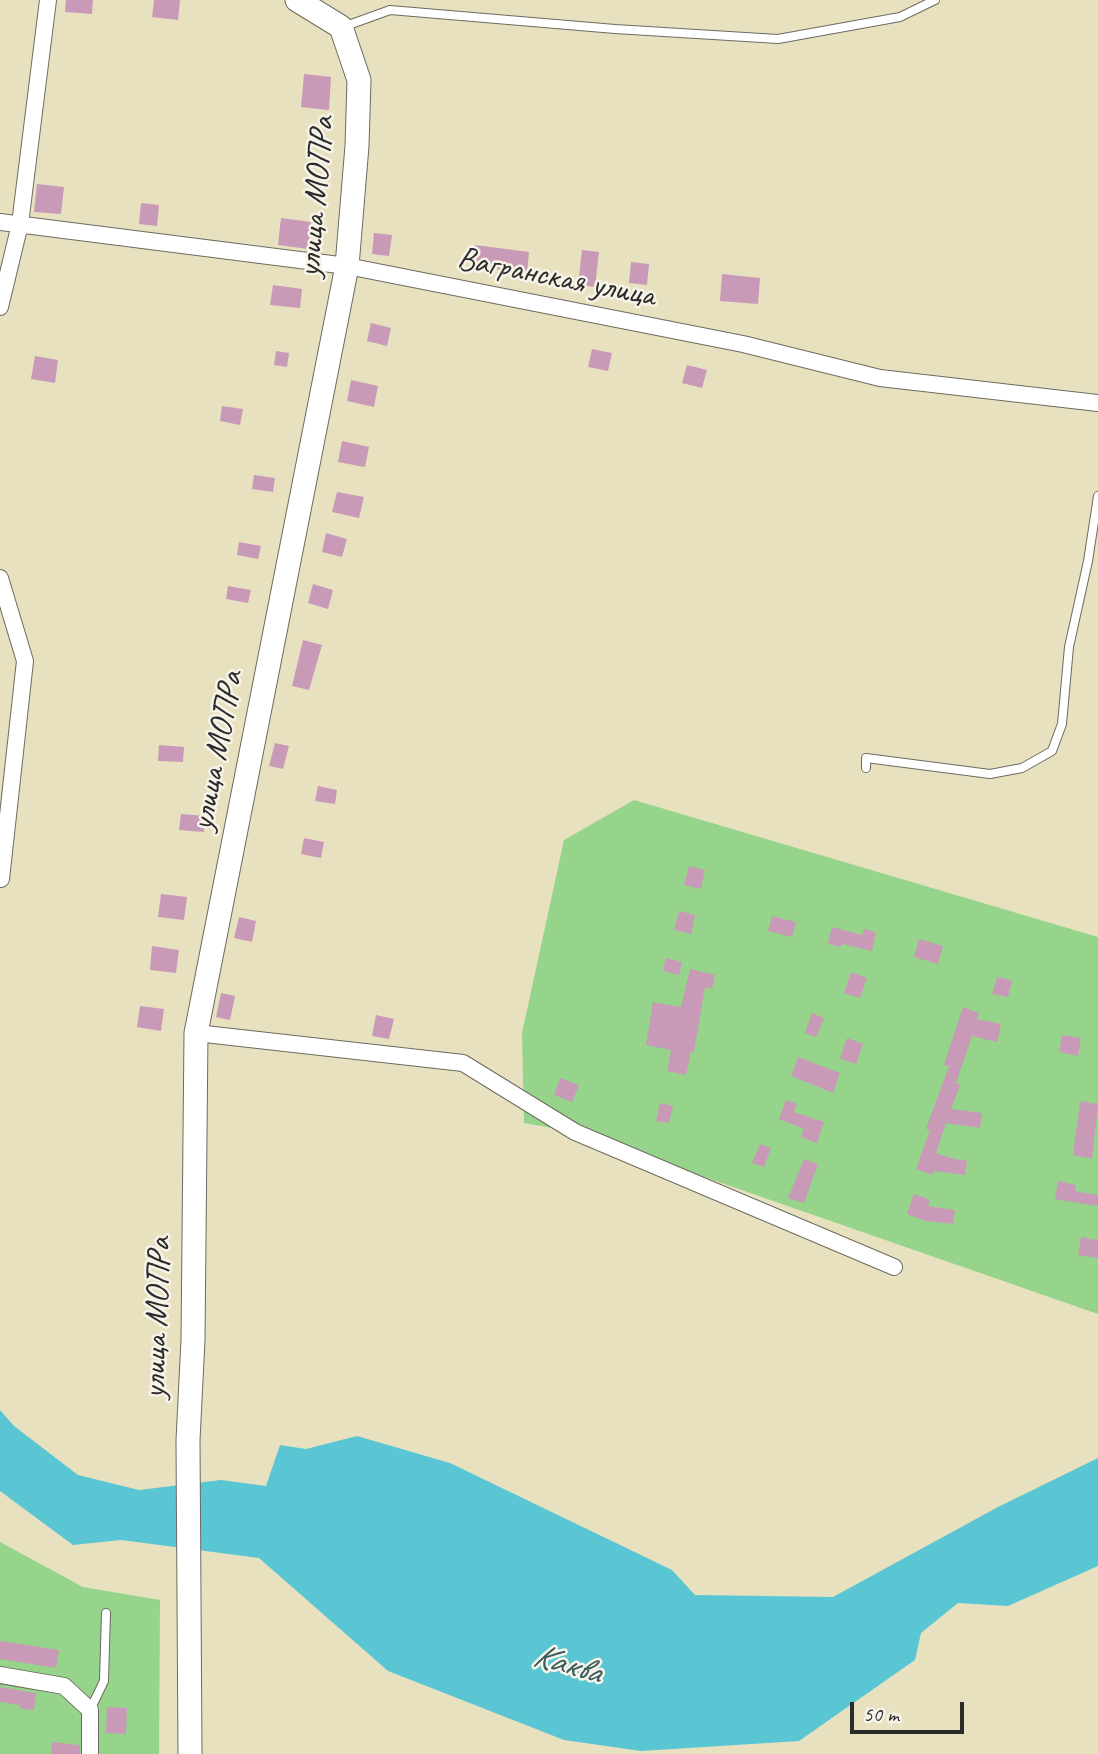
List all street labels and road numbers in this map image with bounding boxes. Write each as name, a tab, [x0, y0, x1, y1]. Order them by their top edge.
street label: улица МОПРа	[290, 115, 344, 279]
street label: Вагранская улица	[454, 239, 658, 317]
street label: улица МОПРа	[183, 668, 253, 834]
street label: улица МОПРа	[135, 1237, 181, 1399]

